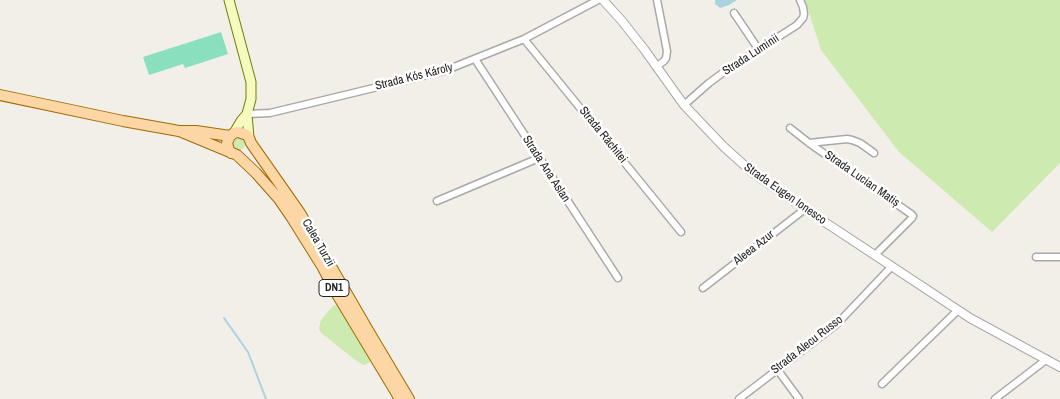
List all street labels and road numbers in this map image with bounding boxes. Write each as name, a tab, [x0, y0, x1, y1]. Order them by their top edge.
street label: Strada Luminii	[720, 31, 782, 79]
street label: Strada Kós Károly	[374, 60, 454, 94]
street label: Strada Răchitei	[576, 104, 630, 166]
street label: Strada Ana Aslan	[519, 133, 573, 205]
street label: Strada Lucian Matiș	[822, 148, 902, 210]
street label: Strada Eugen Ionesco	[741, 160, 829, 228]
street label: Calea Turzii	[299, 217, 337, 269]
street label: Aleea Azur	[731, 228, 777, 268]
road number: DN1	[319, 280, 349, 296]
street label: Strada Alecu Russo	[768, 313, 846, 377]

